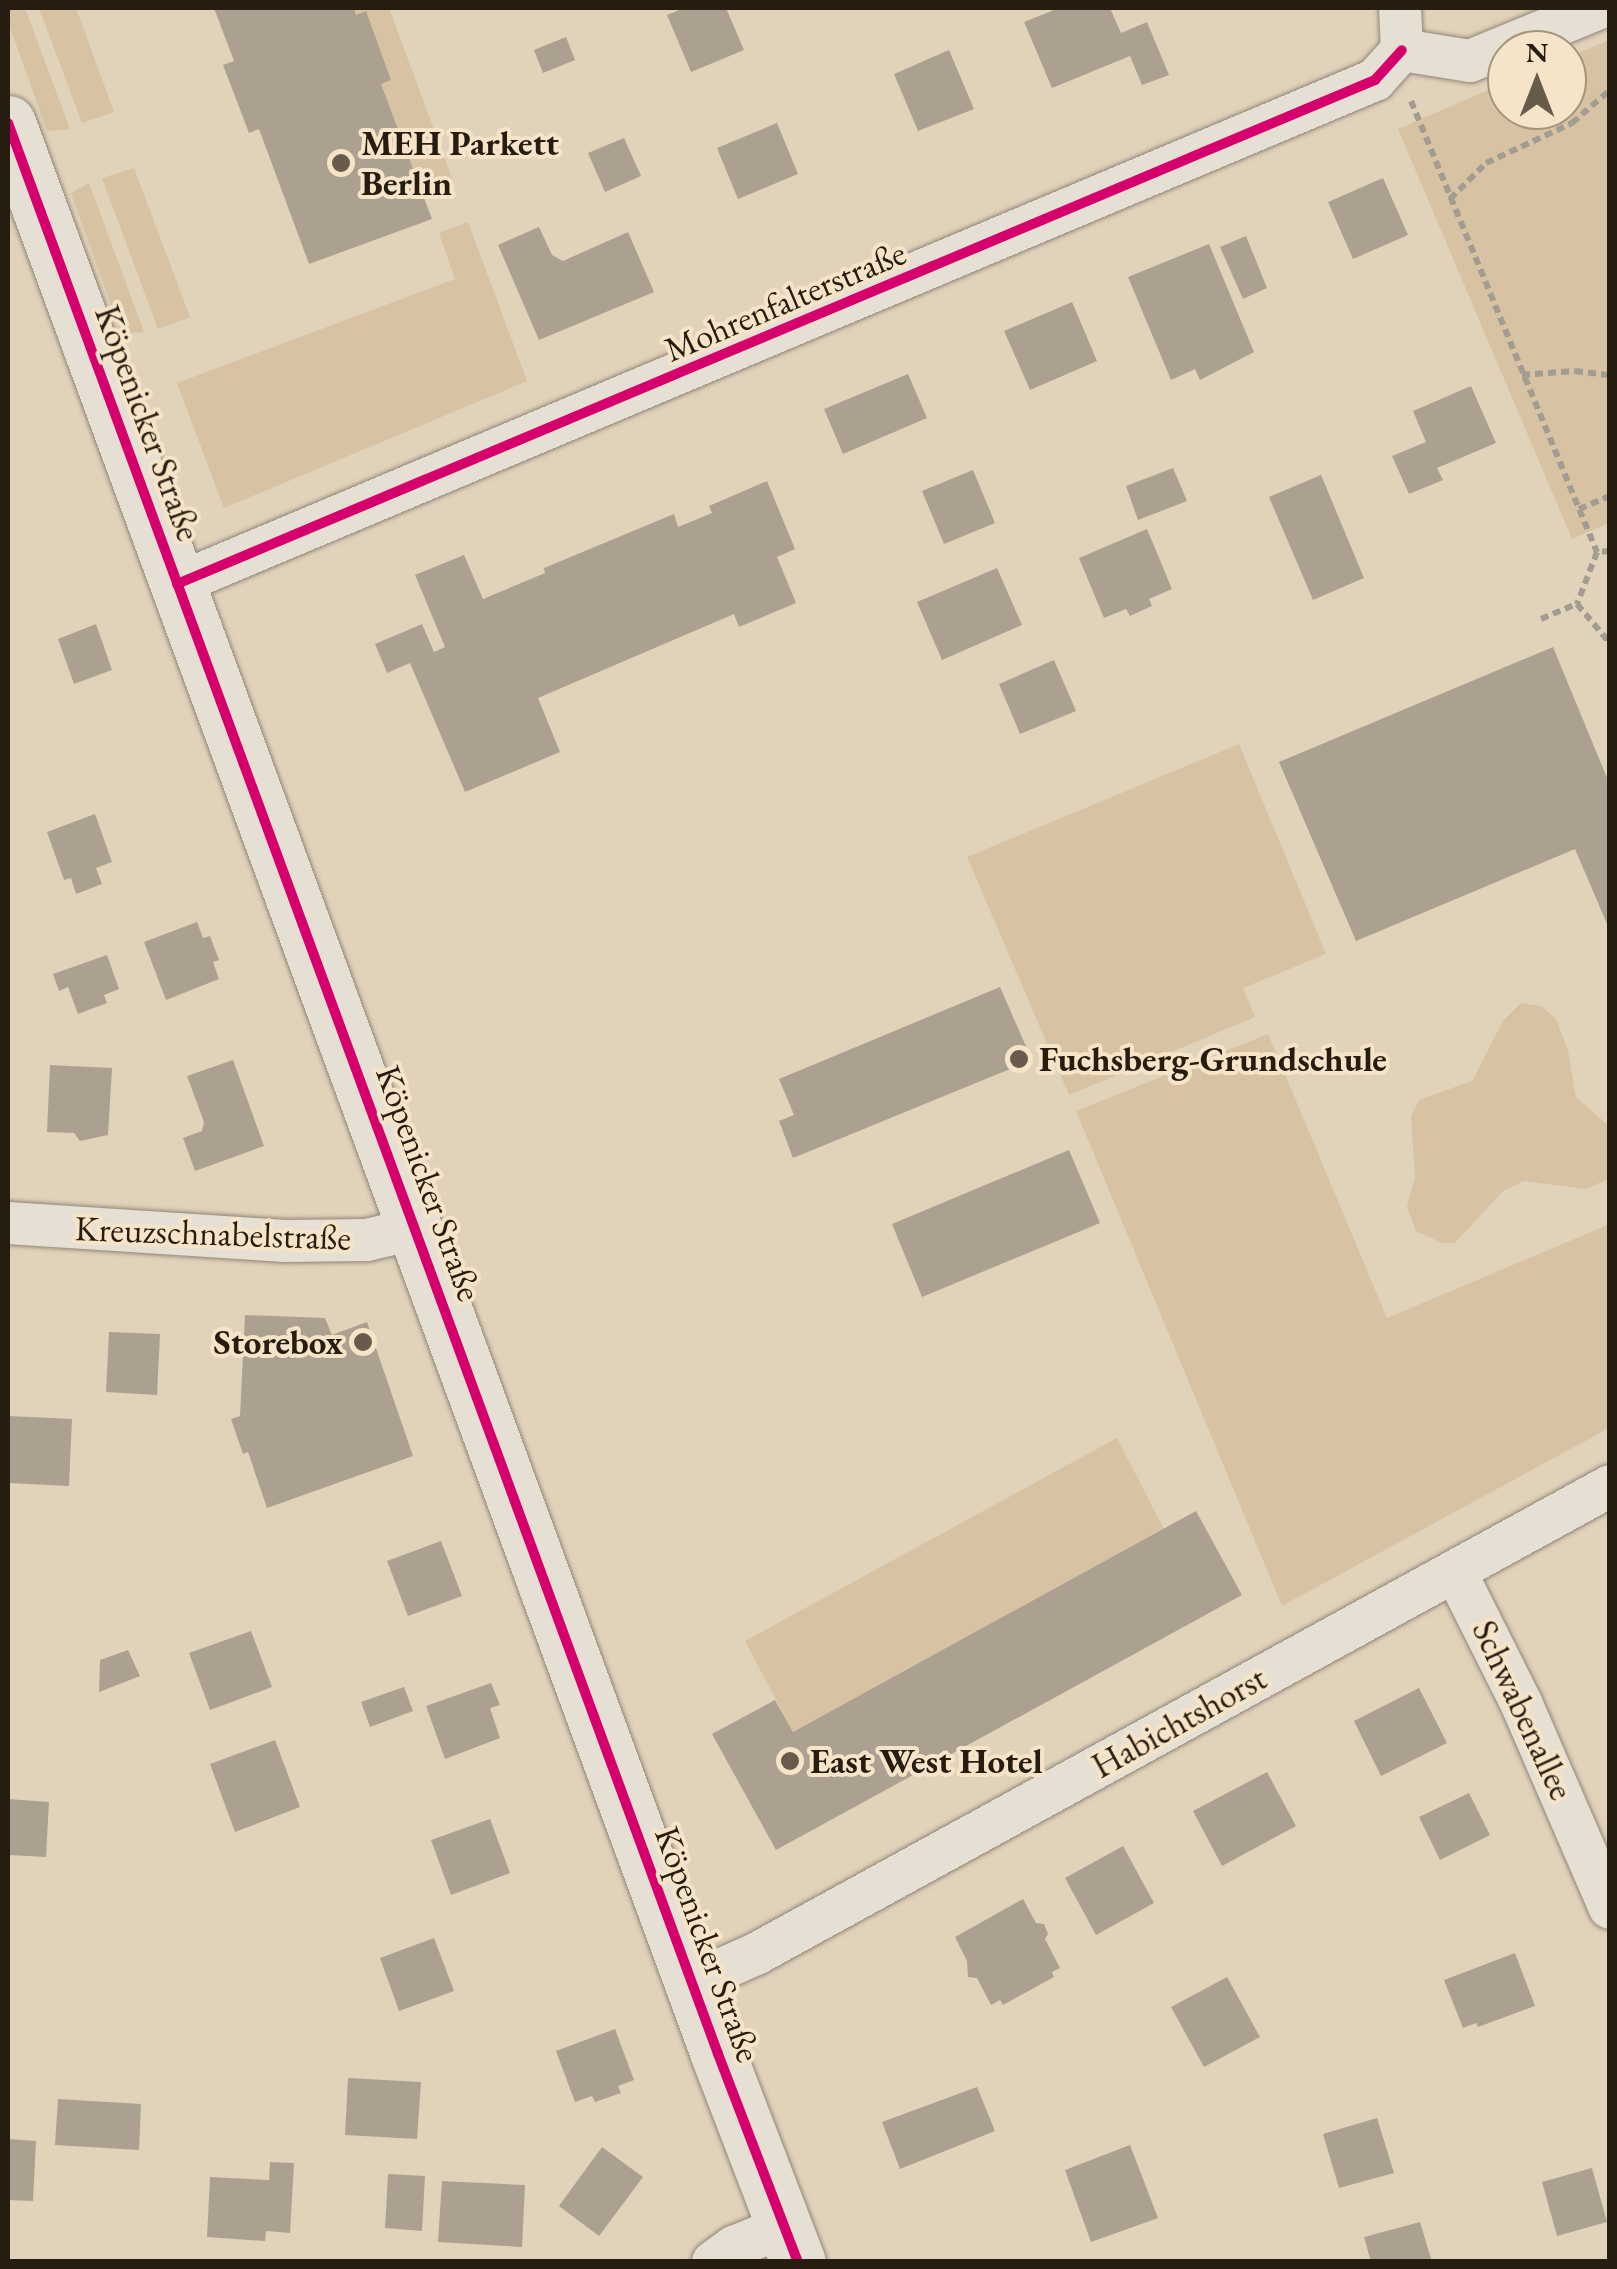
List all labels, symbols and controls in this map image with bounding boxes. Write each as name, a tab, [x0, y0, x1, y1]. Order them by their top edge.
north arrow	[1487, 30, 1587, 130]
text: N	[1526, 34, 1548, 70]
place label: MEH Parkett Berlin	[361, 122, 559, 204]
marker: MEH Parkett Berlin	[330, 152, 352, 174]
street label: Mohrenfalterstraße	[658, 231, 912, 371]
street label: Köpenicker Straße	[86, 300, 210, 546]
place label: Fuchsberg-Grundschule	[1039, 1038, 1387, 1080]
marker: Fuchsberg-Grundschule	[1008, 1048, 1030, 1070]
street label: Köpenicker Straße	[367, 1060, 491, 1306]
street label: Kreuzschnabelstraße	[74, 1207, 352, 1259]
place label: Storebox	[213, 1321, 343, 1363]
marker: Storebox	[352, 1331, 374, 1353]
street label: Schwabenallee	[1463, 1614, 1583, 1806]
street label: Habichtshorst	[1084, 1657, 1274, 1787]
place label: East West Hotel	[810, 1740, 1043, 1782]
marker: East West Hotel	[779, 1750, 801, 1772]
street label: Köpenicker Straße	[646, 1821, 770, 2067]

